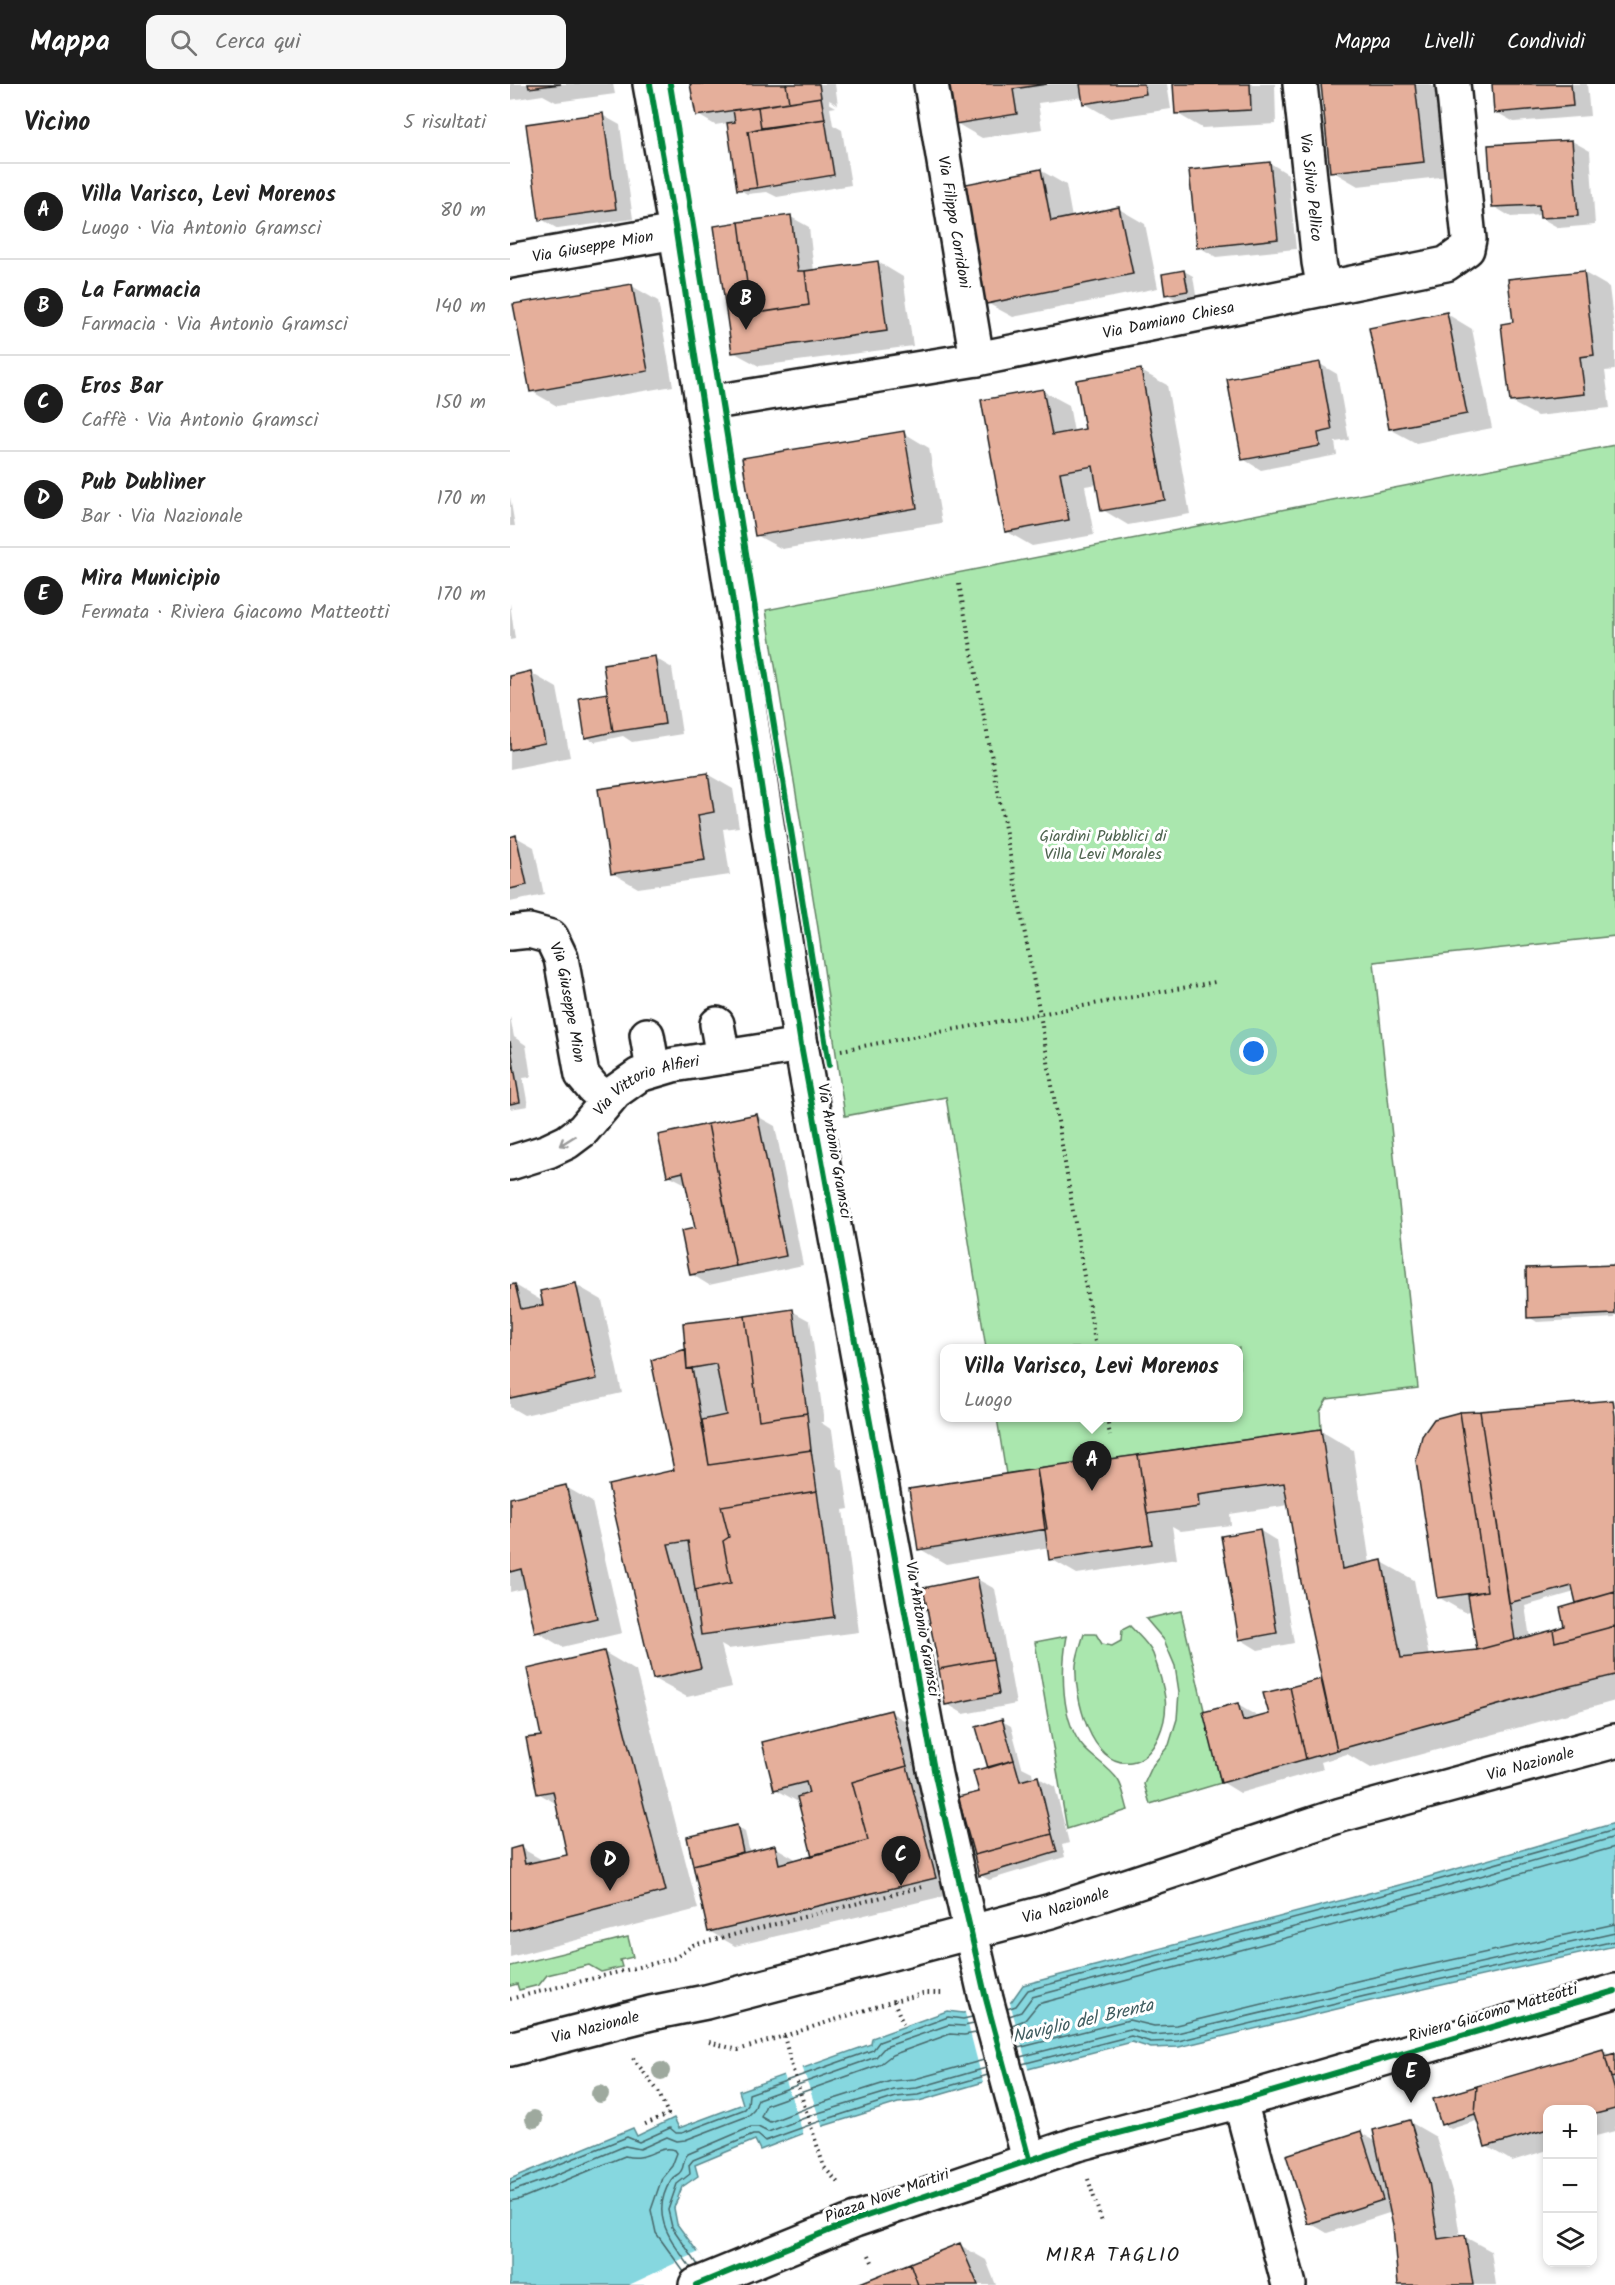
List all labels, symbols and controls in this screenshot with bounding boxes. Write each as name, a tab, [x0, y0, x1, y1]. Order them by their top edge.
search box	[146, 15, 566, 69]
text: Mappa	[30, 20, 110, 65]
text: Cerca qui	[215, 25, 300, 60]
icon: search	[167, 26, 200, 59]
text: Mappa	[1334, 26, 1391, 59]
text: Livelli	[1424, 26, 1474, 59]
text: Condividi	[1507, 26, 1585, 59]
text: Vicino	[24, 102, 90, 144]
text: 5 risultati	[403, 107, 486, 139]
street label: Via Silvio Pellico	[1293, 132, 1329, 243]
street label: Via Filippo Corridoni	[931, 154, 978, 291]
text: Villa Varisco, Levi Morenos	[81, 178, 336, 213]
text: A	[37, 195, 50, 227]
text: 80 m	[440, 195, 486, 227]
text: Luogo · Via Antonio Gramsci	[81, 213, 321, 245]
street label: Via Giuseppe Mion	[530, 224, 655, 269]
text: La Farmacia	[81, 274, 201, 309]
pin: B	[726, 280, 766, 330]
text: B	[37, 291, 50, 323]
text: 140 m	[435, 291, 486, 323]
street label: Via Damiano Chiesa	[1100, 295, 1237, 346]
text: Farmacia · Via Antonio Gramsci	[81, 309, 348, 341]
text: Eros Bar	[81, 370, 163, 405]
text: C	[37, 387, 50, 419]
text: 150 m	[435, 387, 486, 419]
text: Caffè · Via Antonio Gramsci	[81, 405, 318, 437]
text: Pub Dubliner	[81, 466, 205, 501]
text: D	[37, 483, 50, 515]
text: 170 m	[437, 483, 486, 515]
text: Bar · Via Nazionale	[81, 501, 243, 533]
text: Mira Municipio	[81, 562, 220, 597]
text: E	[38, 579, 49, 611]
text: 170 m	[437, 579, 486, 611]
text: Fermata · Riviera Giacomo Matteotti	[81, 597, 389, 629]
park label: Giardini Pubblici di Villa Levi Morales	[1040, 824, 1168, 867]
street label: Via Giuseppe Mion	[543, 938, 592, 1065]
your location	[1239, 1037, 1268, 1066]
street label: Via Vittorio Alfieri	[587, 1048, 702, 1122]
street label: Via Antonio Gramsci	[810, 1081, 858, 1222]
one-way arrow	[559, 1136, 576, 1148]
popup	[940, 1344, 1243, 1422]
text: Villa Varisco, Levi Morenos	[964, 1350, 1219, 1385]
text: Luogo	[964, 1385, 1012, 1417]
pin: A	[1072, 1442, 1112, 1491]
street label: Via Antonio Gramsci	[898, 1559, 946, 1700]
street label: Via Nazionale	[1484, 1740, 1577, 1788]
pin: C	[882, 1836, 920, 1886]
pin: D	[590, 1842, 630, 1891]
street label: Via Nazionale	[1019, 1880, 1112, 1931]
street label: Riviera Giacomo Matteotti	[1405, 1977, 1582, 2049]
water label: Naviglio del Brenta	[1009, 1991, 1158, 2052]
street label: Via Nazionale	[549, 2004, 642, 2050]
pin: E	[1392, 2054, 1430, 2103]
map controls	[1543, 2105, 1597, 2267]
button: +	[1543, 2105, 1597, 2159]
button: −	[1543, 2159, 1597, 2213]
street label: Piazza Nove Martiri	[821, 2161, 954, 2230]
button: layers	[1543, 2213, 1597, 2267]
district label: MIRA TAGLIO	[1046, 2240, 1180, 2272]

